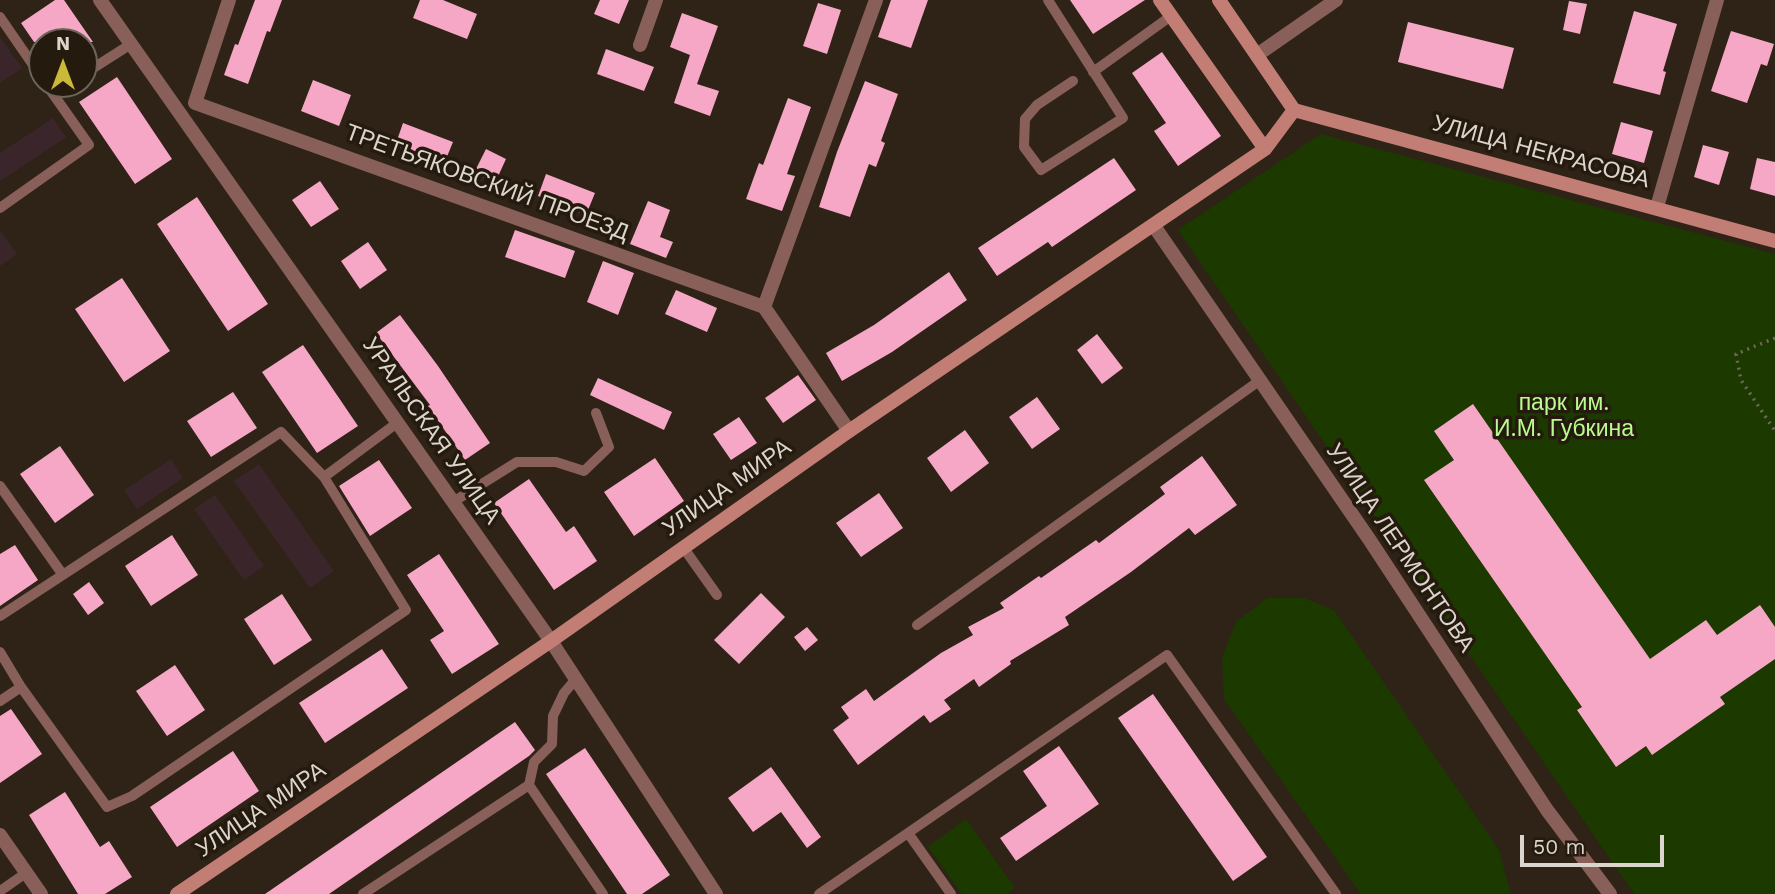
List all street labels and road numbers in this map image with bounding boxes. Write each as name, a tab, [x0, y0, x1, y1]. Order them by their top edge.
street label: УЛИЦА НЕКРАСОВА	[1429, 110, 1653, 194]
street label: ТРЕТЬЯКОВСКИЙ ПРОЕЗД	[342, 119, 632, 247]
street label: УРАЛЬСКАЯ УЛИЦА	[356, 332, 506, 530]
street label: УЛИЦА МИРА	[657, 434, 797, 542]
street label: УЛИЦА ЛЕРМОНТОВА	[1320, 438, 1480, 658]
street label: УЛИЦА МИРА	[191, 756, 331, 864]

